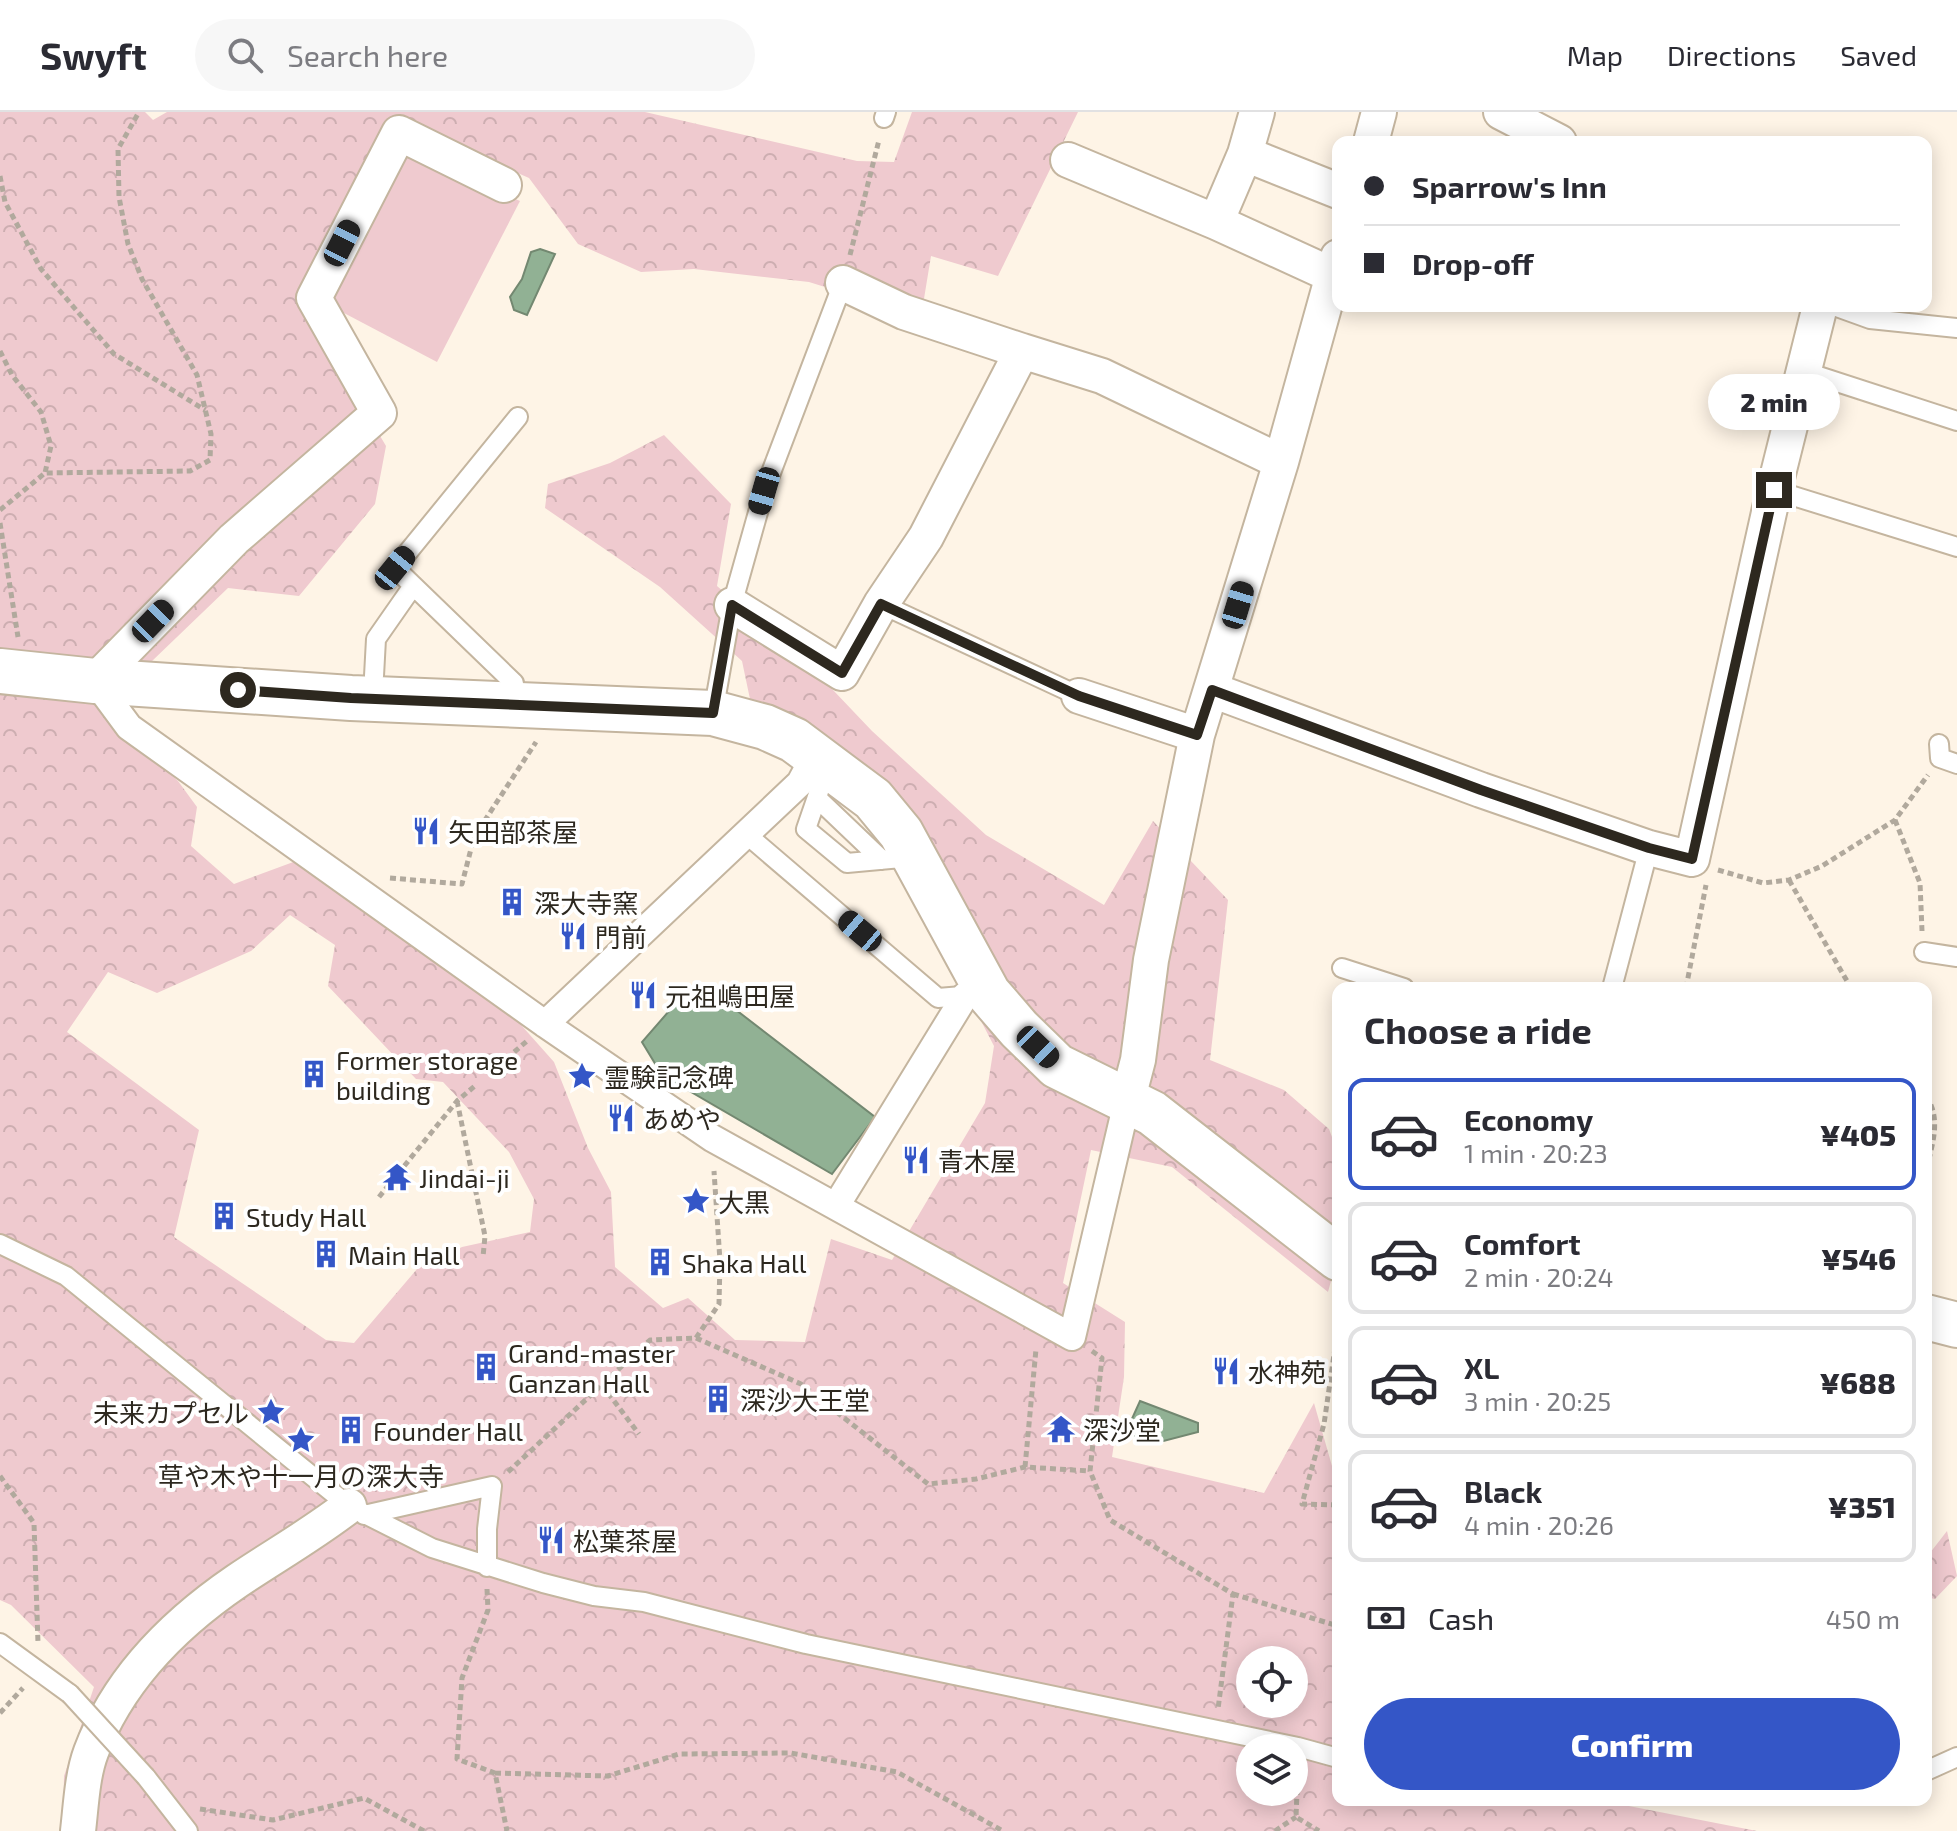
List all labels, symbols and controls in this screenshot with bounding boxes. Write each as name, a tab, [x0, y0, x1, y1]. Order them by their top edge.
search box	[195, 19, 755, 91]
text: Swyft	[40, 32, 147, 78]
icon: search	[223, 33, 267, 77]
text: Search here	[287, 37, 448, 73]
text: Map	[1567, 38, 1623, 72]
text: Directions	[1667, 38, 1796, 72]
text: Saved	[1840, 38, 1917, 72]
text: Sparrow's Inn	[1412, 168, 1607, 204]
car	[320, 216, 364, 270]
text: Drop-off	[1412, 245, 1534, 281]
callout: 2 min	[1708, 374, 1840, 430]
text: 2 min	[1740, 386, 1808, 417]
car	[746, 465, 782, 517]
route end	[1756, 472, 1792, 508]
car	[371, 542, 419, 594]
car	[1220, 579, 1256, 631]
car	[128, 595, 178, 647]
route start	[220, 672, 256, 708]
restaurant icon: 矢田部茶屋	[411, 816, 441, 846]
place label: 矢田部茶屋	[448, 816, 578, 847]
building icon: 深大寺窯	[497, 887, 527, 917]
place label: 深大寺窯	[534, 887, 638, 918]
car	[834, 906, 886, 956]
restaurant icon: 門前	[558, 921, 588, 951]
place label: 門前	[595, 921, 647, 952]
restaurant icon: 元祖嶋田屋	[628, 980, 658, 1010]
place label: 元祖嶋田屋	[665, 980, 795, 1011]
text: Choose a ride	[1364, 1008, 1592, 1051]
car	[1012, 1022, 1064, 1072]
place label: Former storage building	[336, 1044, 518, 1105]
building icon: Former storage building	[299, 1059, 329, 1089]
place icon: 霊験記念碑	[567, 1061, 597, 1091]
place label: 霊験記念碑	[604, 1061, 734, 1092]
icon: car	[1368, 1098, 1440, 1170]
text: Economy	[1464, 1101, 1593, 1137]
restaurant icon: あめや	[606, 1103, 636, 1133]
place label: あめや	[643, 1103, 721, 1134]
text: ¥405	[1820, 1116, 1896, 1152]
text: 1 min · 20:23	[1464, 1137, 1608, 1168]
restaurant icon: 青木屋	[901, 1145, 931, 1175]
place label: 青木屋	[938, 1145, 1016, 1176]
temple icon: Jindai-ji	[382, 1162, 412, 1192]
place label: Jindai-ji	[419, 1162, 510, 1193]
place icon: 大黒	[681, 1186, 711, 1216]
place label: 大黒	[718, 1186, 770, 1217]
building icon: Study Hall	[209, 1201, 239, 1231]
place label: Study Hall	[246, 1201, 366, 1232]
icon: car	[1368, 1222, 1440, 1294]
text: Comfort	[1464, 1225, 1581, 1261]
building icon: Main Hall	[311, 1239, 341, 1269]
place label: Main Hall	[348, 1239, 460, 1270]
text: ¥546	[1821, 1240, 1896, 1276]
building icon: Shaka Hall	[645, 1247, 675, 1277]
place label: Shaka Hall	[682, 1247, 807, 1278]
text: 2 min · 20:24	[1464, 1261, 1614, 1292]
place label: Grand-master Ganzan Hall	[508, 1337, 675, 1398]
icon: car	[1368, 1346, 1440, 1418]
text: XL	[1464, 1349, 1499, 1385]
building icon: Grand-master Ganzan Hall	[471, 1352, 501, 1382]
restaurant icon: 水神苑	[1211, 1356, 1241, 1386]
place label: 水神苑	[1248, 1356, 1326, 1387]
text: ¥688	[1819, 1364, 1896, 1400]
building icon: 深沙大王堂	[703, 1384, 733, 1414]
place label: 深沙大王堂	[740, 1384, 870, 1415]
text: 3 min · 20:25	[1464, 1385, 1611, 1416]
place label: 未来カプセル	[93, 1397, 249, 1428]
place icon: 未来カプセル	[256, 1397, 286, 1427]
temple icon: 深沙堂	[1046, 1414, 1076, 1444]
place label: 深沙堂	[1083, 1414, 1161, 1445]
building icon: Founder Hall	[336, 1415, 366, 1445]
place label: Founder Hall	[373, 1415, 523, 1446]
place icon: 草や木や十一月の深大寺	[286, 1425, 316, 1455]
place label: 草や木や十一月の深大寺	[158, 1460, 444, 1491]
icon: car	[1368, 1470, 1440, 1542]
text: Black	[1464, 1473, 1542, 1509]
text: ¥351	[1828, 1488, 1896, 1524]
text: 4 min · 20:26	[1464, 1509, 1614, 1540]
restaurant icon: 松葉茶屋	[536, 1525, 566, 1555]
place label: 松葉茶屋	[573, 1525, 677, 1556]
icon: cash	[1364, 1596, 1408, 1640]
text: Cash	[1428, 1600, 1494, 1636]
text: 450 m	[1826, 1603, 1900, 1634]
map controls	[1236, 1646, 1308, 1806]
button: locate	[1236, 1646, 1308, 1718]
button: Confirm	[1364, 1698, 1900, 1790]
button: layers	[1236, 1734, 1308, 1806]

